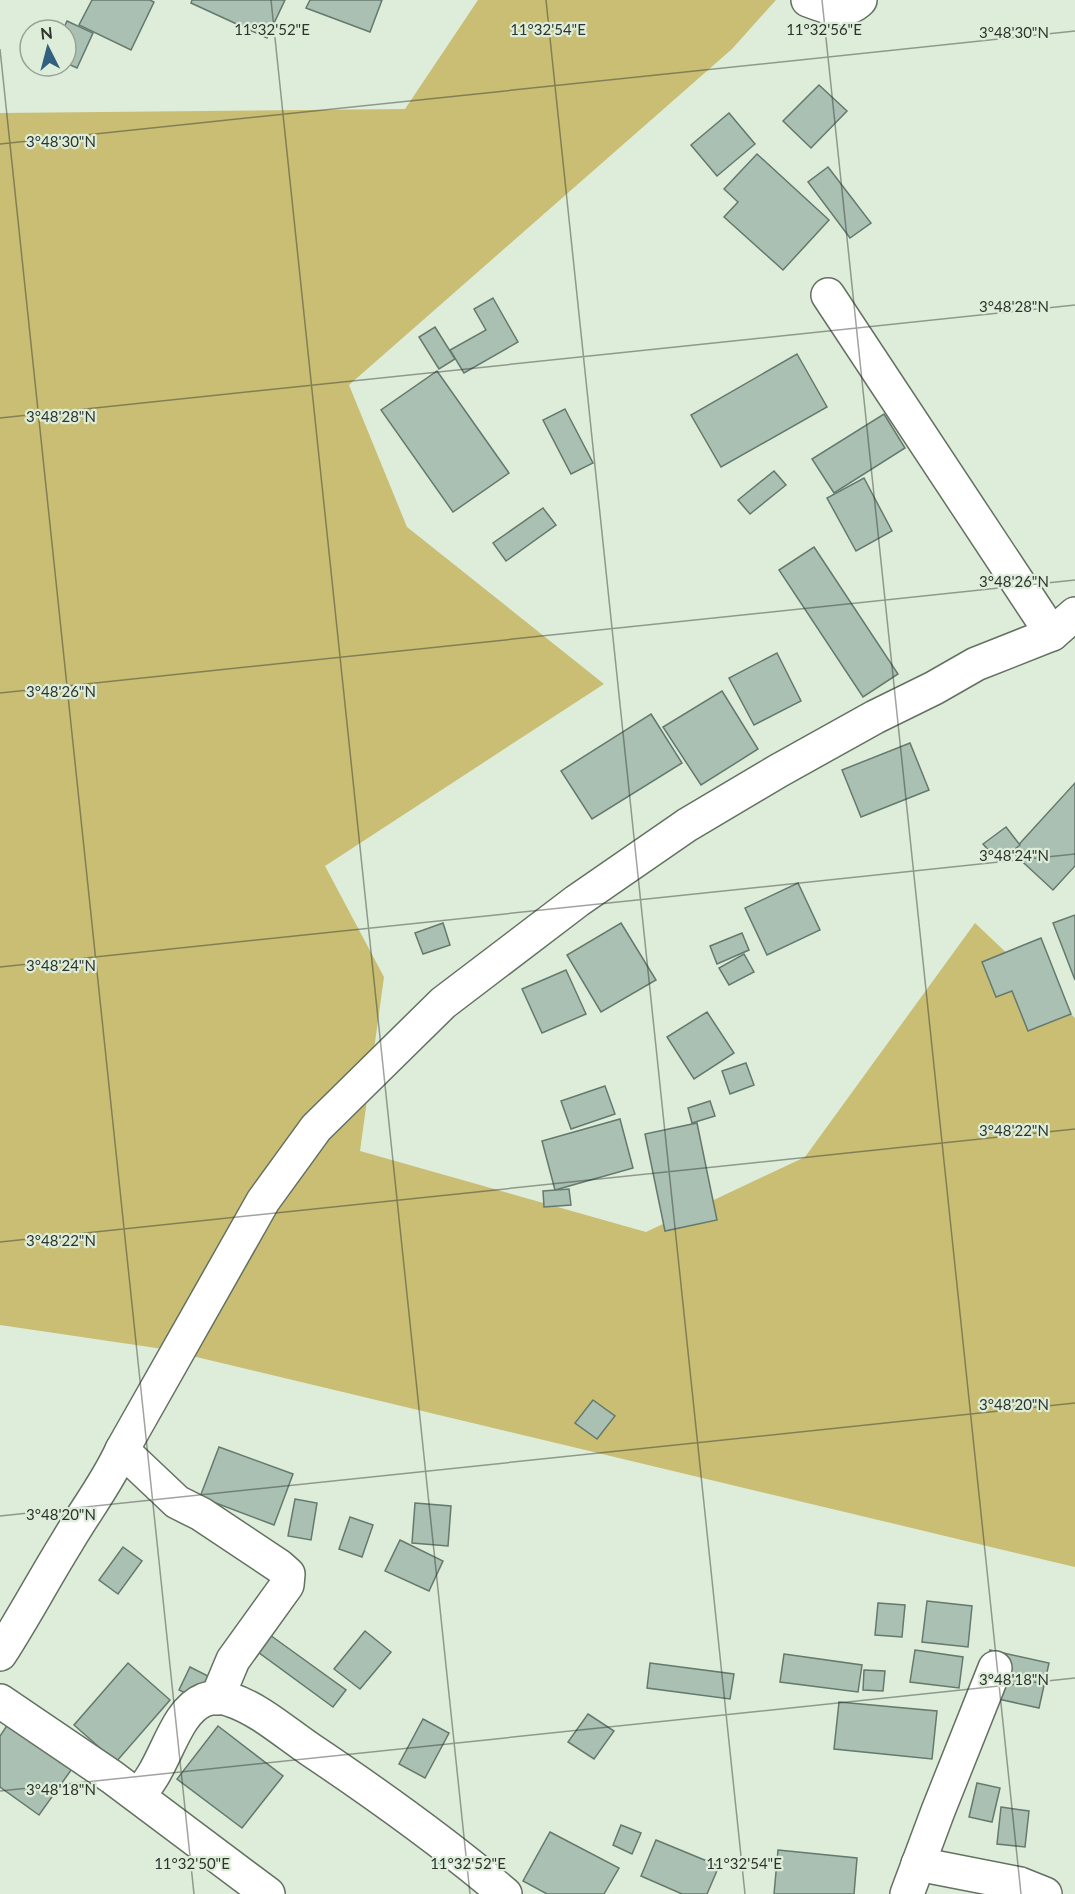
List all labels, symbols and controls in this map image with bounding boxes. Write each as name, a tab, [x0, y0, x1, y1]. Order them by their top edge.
north arrow	[18, 18, 78, 78]
text: 11°32'52"E	[234, 20, 310, 38]
text: 11°32'54"E	[510, 20, 586, 38]
text: 11°32'56"E	[786, 20, 862, 38]
text: N	[39, 22, 54, 43]
text: 3°48'30"N	[979, 23, 1049, 41]
text: 3°48'30"N	[26, 132, 96, 150]
text: 3°48'28"N	[979, 297, 1049, 315]
text: 3°48'28"N	[26, 407, 96, 425]
text: 3°48'26"N	[979, 572, 1049, 590]
text: 3°48'26"N	[26, 682, 96, 700]
text: 3°48'24"N	[979, 846, 1049, 864]
text: 3°48'24"N	[26, 956, 96, 974]
text: 3°48'22"N	[979, 1121, 1049, 1139]
text: 3°48'22"N	[26, 1231, 96, 1249]
text: 3°48'20"N	[979, 1395, 1049, 1413]
text: 3°48'20"N	[26, 1505, 96, 1523]
text: 3°48'18"N	[979, 1670, 1049, 1688]
text: 3°48'18"N	[26, 1780, 96, 1798]
text: 11°32'50"E	[154, 1854, 230, 1872]
text: 11°32'52"E	[430, 1854, 506, 1872]
text: 11°32'54"E	[706, 1854, 782, 1872]

